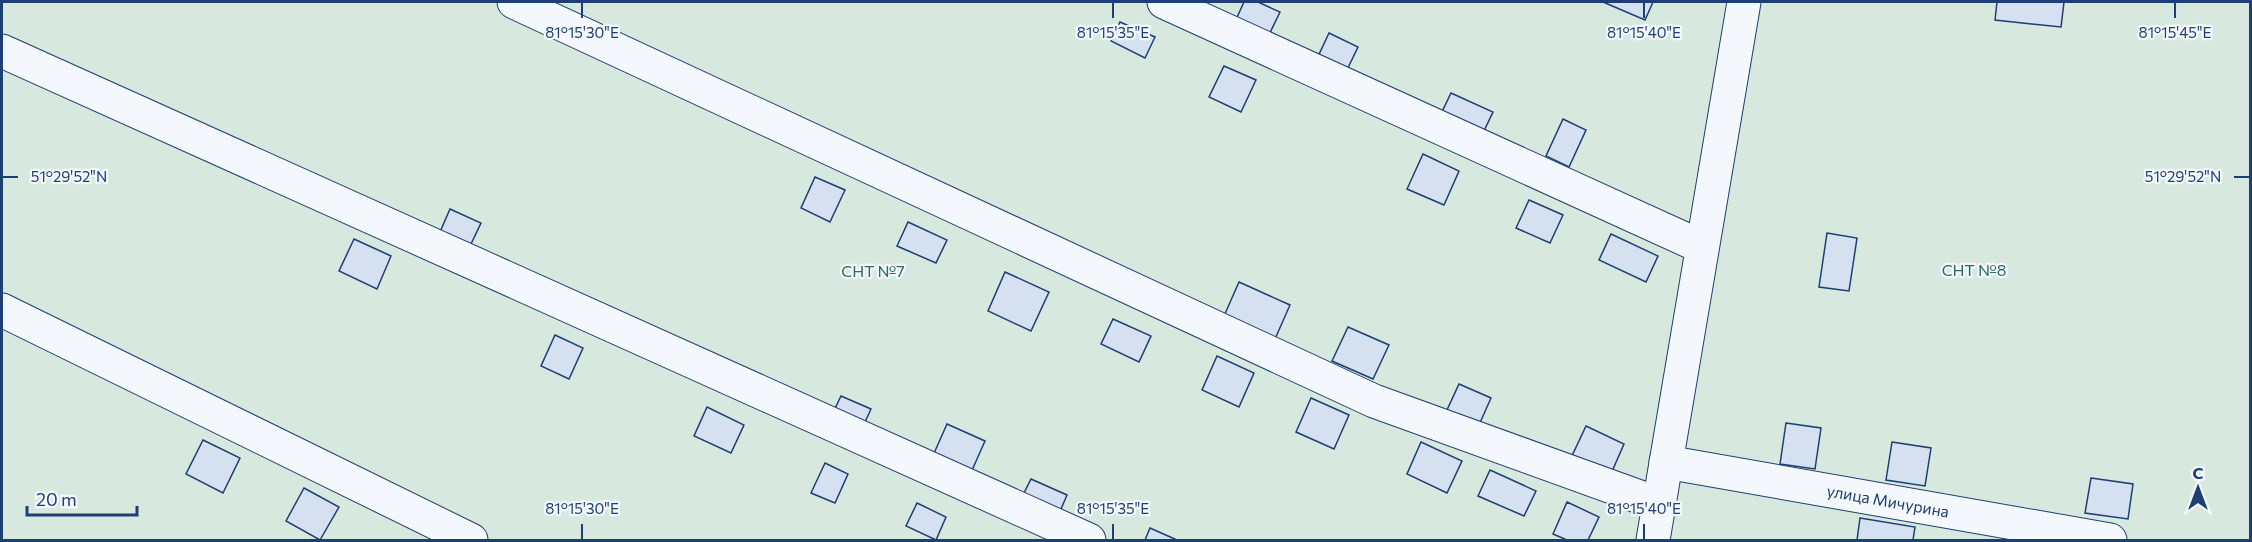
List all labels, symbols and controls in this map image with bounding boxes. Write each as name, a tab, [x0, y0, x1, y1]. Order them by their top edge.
text: 81°15'30"E	[545, 23, 619, 41]
text: 81°15'35"E	[1077, 23, 1149, 41]
text: 81°15'40"E	[1607, 23, 1681, 41]
text: 81°15'45"E	[2139, 23, 2212, 41]
text: 51°29'52"N	[31, 167, 107, 185]
text: 51°29'52"N	[2145, 167, 2221, 185]
park label: СНТ №8	[1942, 260, 2006, 279]
park label: СНТ №7	[841, 261, 905, 280]
north arrow	[2168, 458, 2228, 518]
text: С	[2193, 463, 2204, 482]
scale bar	[27, 479, 136, 517]
street label: улица Мичурина	[1825, 480, 1951, 521]
text: 20 m	[36, 488, 77, 510]
text: 81°15'30"E	[545, 499, 619, 517]
text: 81°15'35"E	[1077, 499, 1149, 517]
text: 81°15'40"E	[1607, 499, 1681, 517]

